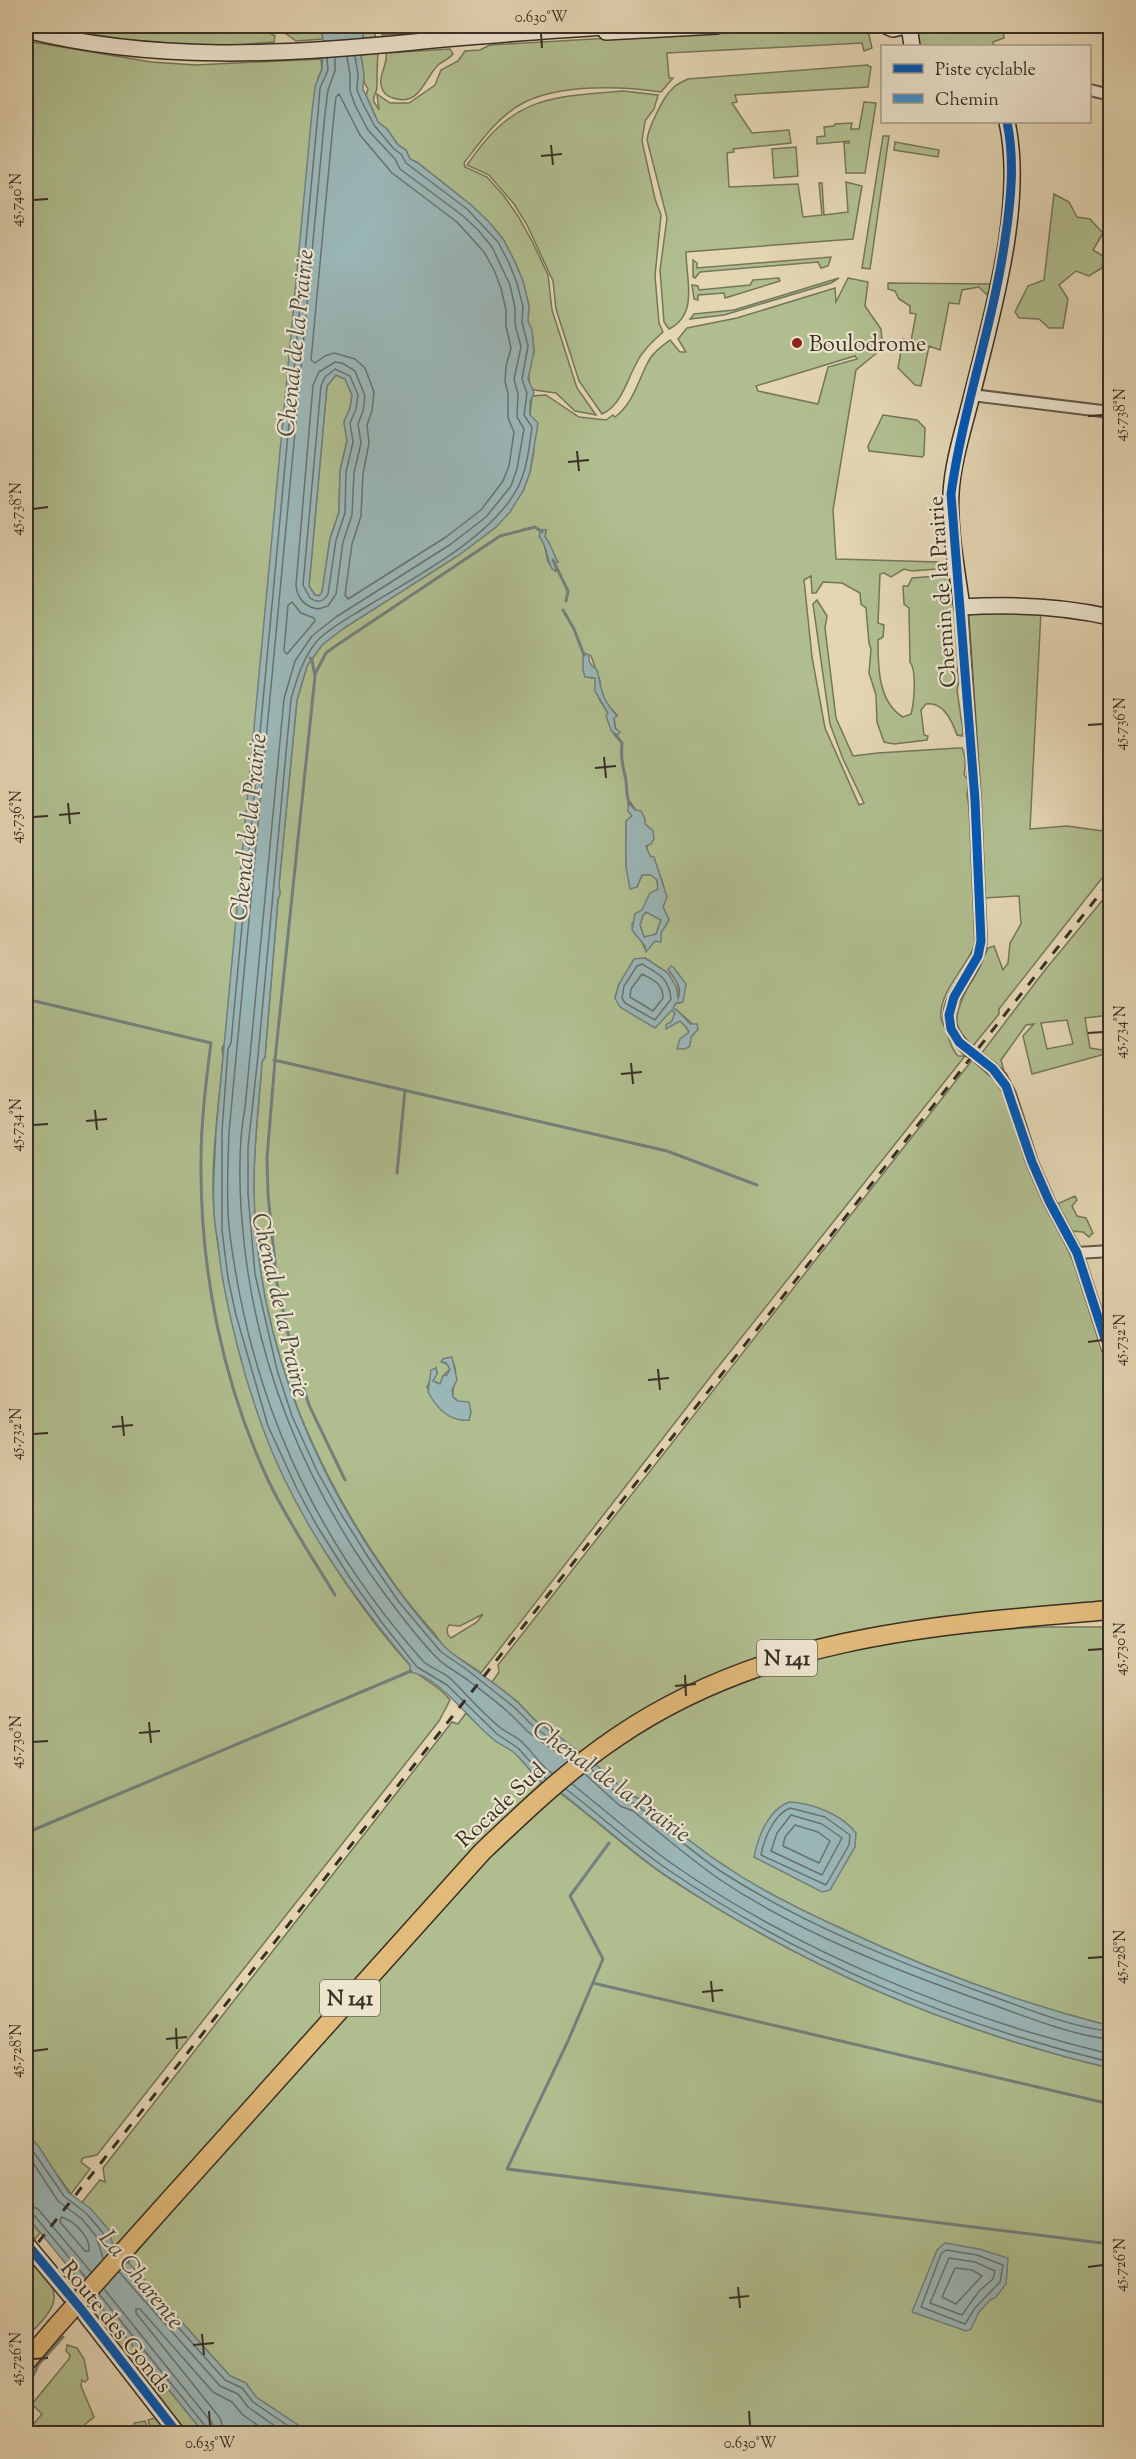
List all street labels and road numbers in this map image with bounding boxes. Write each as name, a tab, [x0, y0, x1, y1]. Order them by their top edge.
street label: Chemin de la Prairie	[921, 495, 967, 689]
road number: N 141	[757, 1640, 817, 1676]
street label: Rocade Sud	[450, 1756, 554, 1856]
road number: N 141	[320, 1980, 380, 2016]
street label: Route des Gonds	[51, 2255, 178, 2401]

